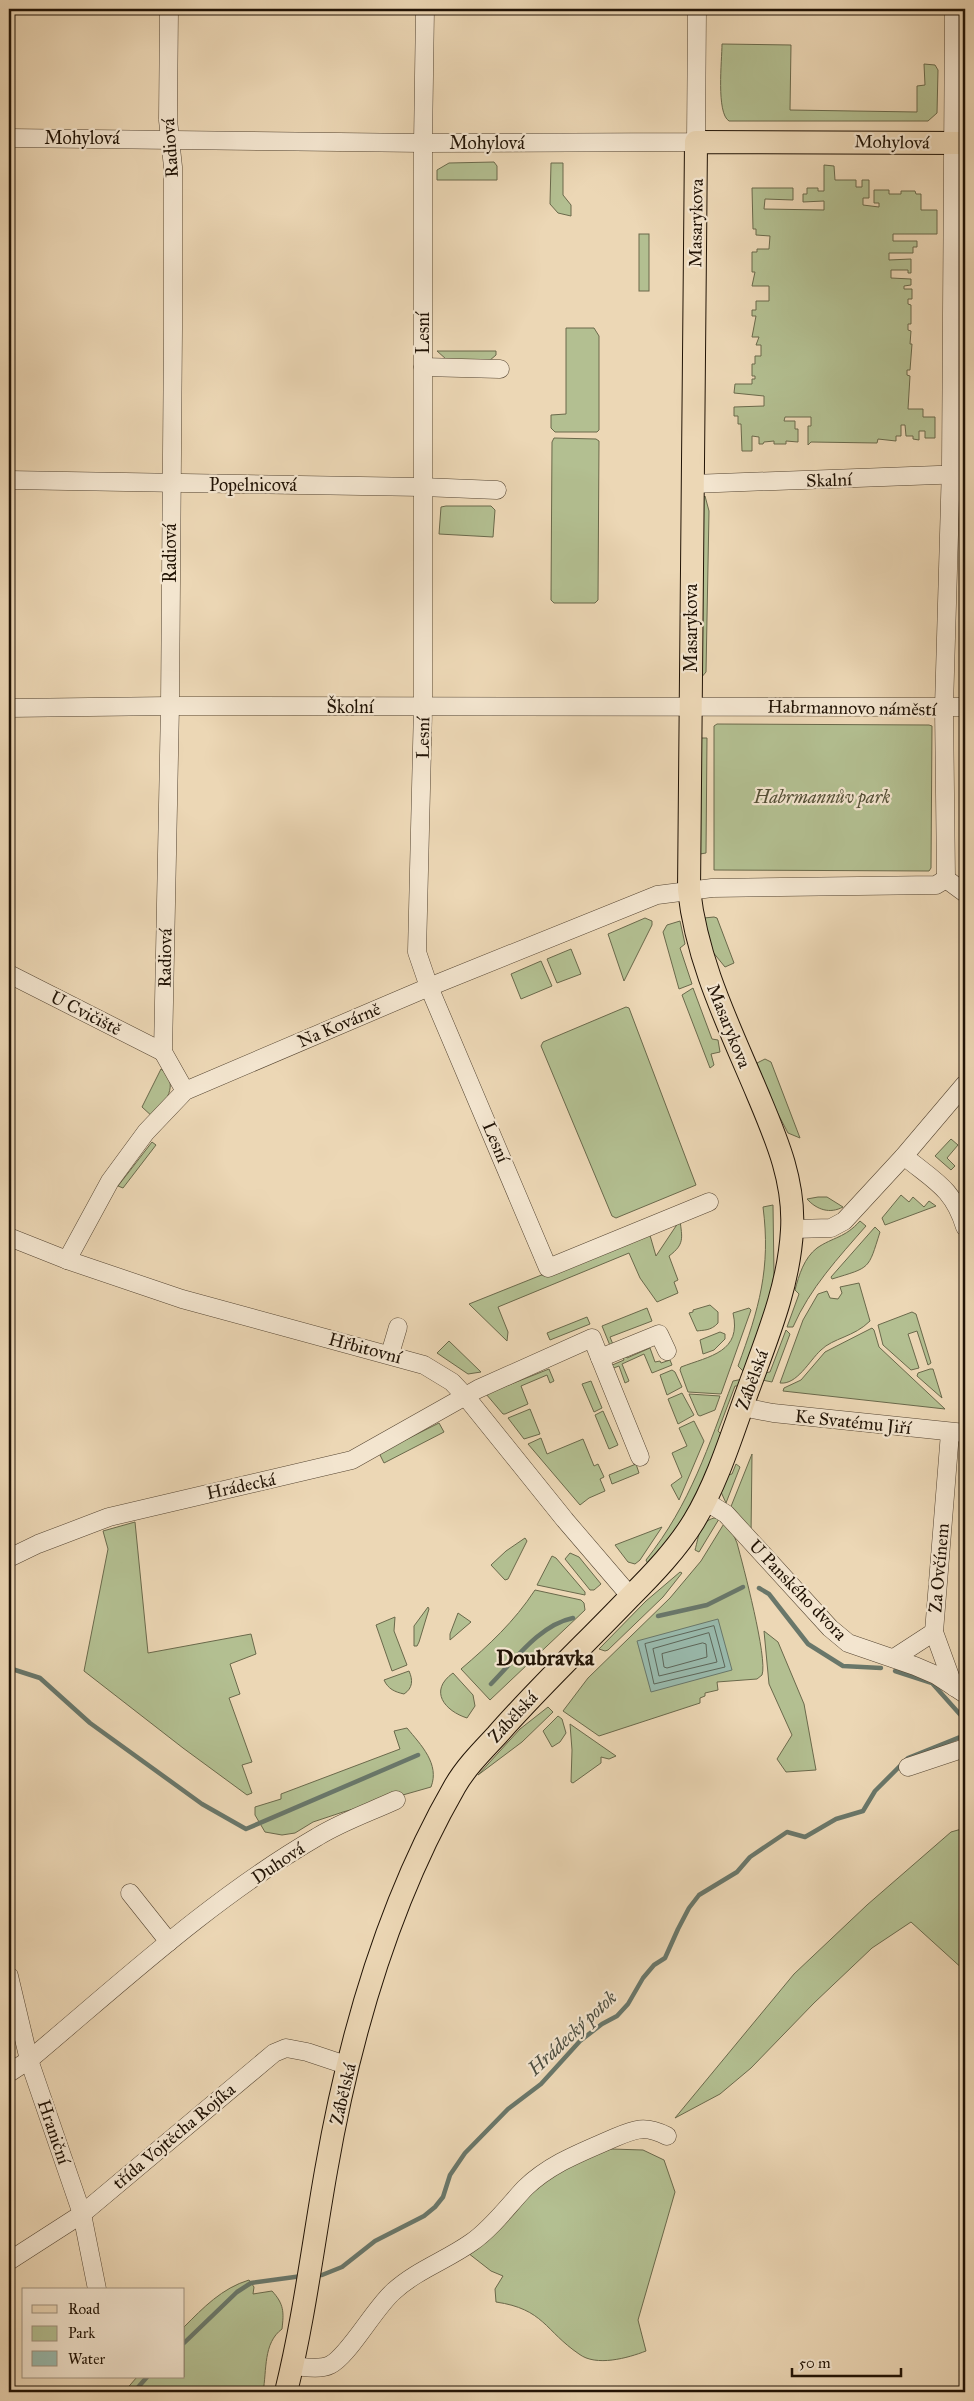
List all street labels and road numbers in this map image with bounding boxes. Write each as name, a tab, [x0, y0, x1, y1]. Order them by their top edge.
street label: Radiová	[157, 117, 183, 178]
street label: Mohylová	[44, 127, 120, 149]
street label: Mohylová	[854, 130, 930, 154]
street label: Mohylová	[449, 132, 525, 154]
street label: Masarykova	[684, 178, 708, 268]
street label: Lesní	[412, 311, 434, 354]
street label: Skalní	[806, 468, 853, 492]
street label: Popelnicová	[209, 474, 297, 496]
street label: Radiová	[159, 523, 181, 583]
street label: Masarykova	[680, 583, 702, 672]
street label: Školní	[326, 695, 375, 718]
street label: Habrmannovo náměstí	[767, 696, 938, 720]
street label: Lesní	[412, 716, 434, 759]
street label: Radiová	[153, 928, 177, 988]
street label: Masarykova	[702, 981, 756, 1072]
street label: U Cvičiště	[47, 986, 125, 1040]
street label: Na Kovárně	[294, 998, 384, 1052]
street label: Lesní	[478, 1118, 515, 1167]
street label: Hřbitovní	[326, 1328, 405, 1369]
street label: Zábělská	[731, 1347, 773, 1413]
street label: Ke Svatému Jiří	[794, 1405, 913, 1440]
street label: Hrádecká	[204, 1468, 278, 1504]
street label: Za Ovčínem	[924, 1522, 954, 1614]
street label: U Panského dvora	[744, 1535, 852, 1645]
street label: Zábělská	[484, 1686, 543, 1747]
street label: Duhová	[247, 1837, 309, 1889]
street label: Zábělská	[325, 2061, 361, 2127]
street label: třída Vojtěcha Rojíka	[108, 2078, 240, 2194]
street label: Hraniční	[33, 2097, 76, 2168]

